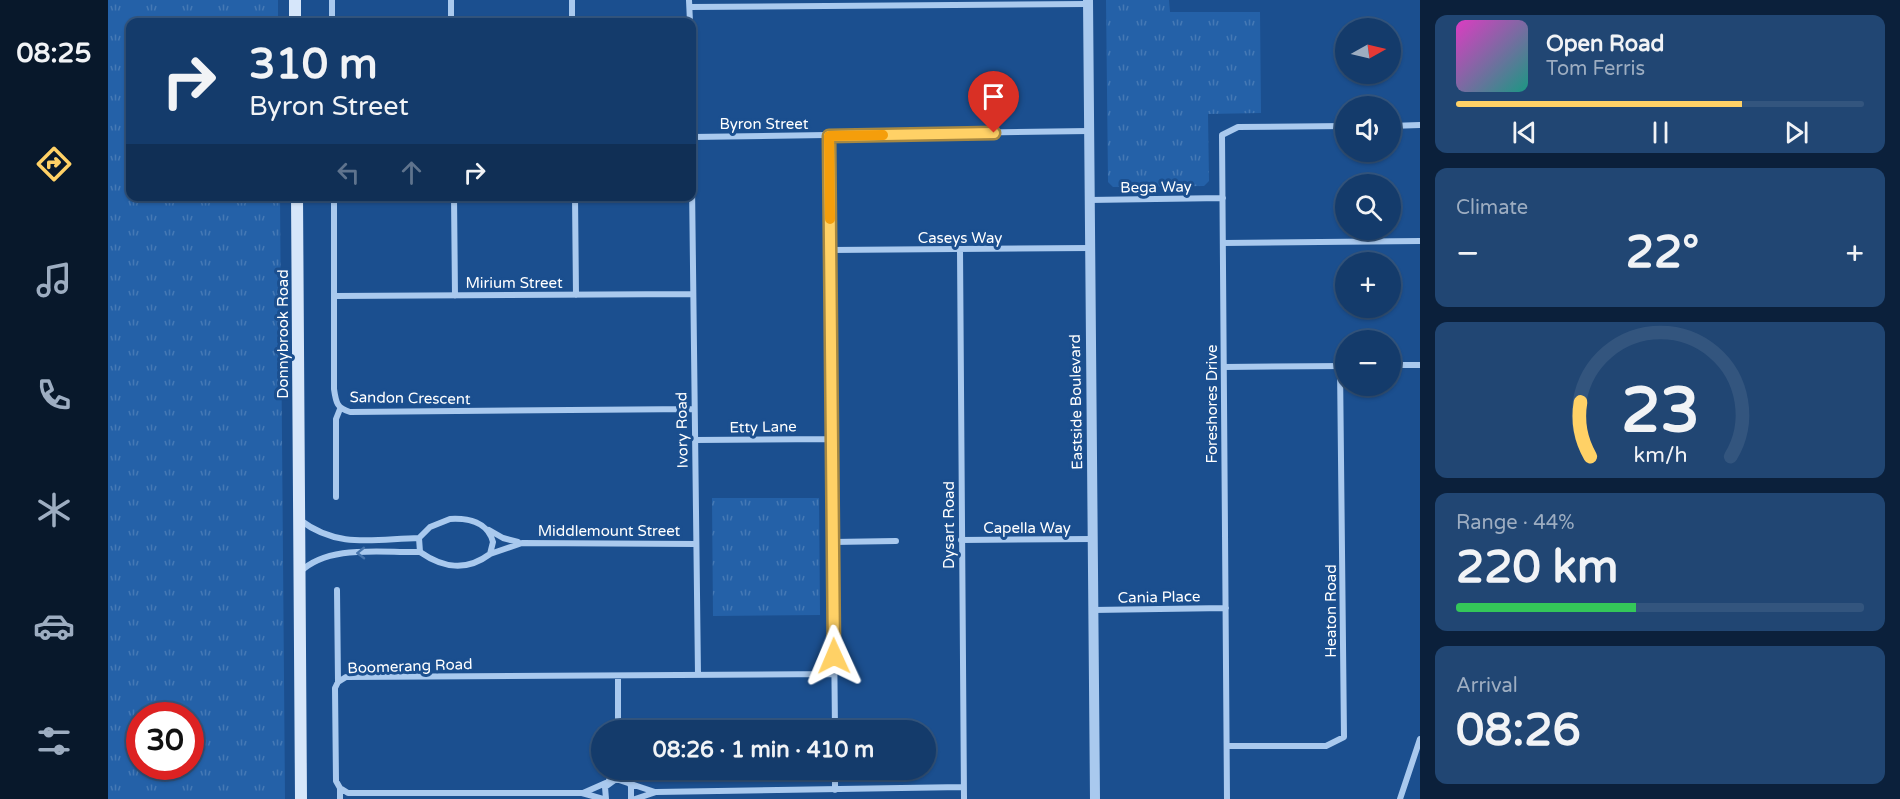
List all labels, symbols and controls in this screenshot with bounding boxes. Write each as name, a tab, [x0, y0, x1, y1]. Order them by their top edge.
north arrow	[1335, 18, 1401, 84]
map controls	[1335, 18, 1401, 396]
text: Open Road	[1546, 31, 1664, 57]
text: 08:25	[17, 37, 91, 70]
text: 310 m	[249, 39, 378, 90]
icon: right	[150, 42, 228, 120]
text: Tom Ferris	[1546, 57, 1645, 81]
pin	[968, 71, 1019, 133]
icon: arrive	[977, 80, 1010, 113]
text: Byron Street	[249, 90, 409, 123]
button: sound	[1335, 96, 1401, 162]
street label: Byron Street	[720, 115, 809, 133]
icon: previous	[1508, 116, 1541, 149]
icon: pause	[1644, 116, 1677, 149]
icon: next	[1780, 116, 1813, 149]
icon: directions	[33, 143, 75, 185]
icon: left	[332, 156, 365, 189]
icon: ahead	[395, 156, 428, 189]
icon: right	[458, 156, 491, 189]
button: search	[1335, 174, 1401, 240]
street label: Bega Way	[1120, 177, 1192, 197]
text: Climate	[1456, 196, 1528, 220]
text: 22°	[1626, 226, 1699, 280]
street label: Caseys Way	[918, 229, 1002, 247]
text: −	[1456, 234, 1480, 273]
text: +	[1845, 234, 1864, 273]
button: +	[1335, 252, 1401, 318]
icon: music	[33, 259, 75, 301]
street label: Donnybrook Road	[274, 269, 292, 399]
street label: Mirium Street	[465, 274, 563, 292]
button: −	[1335, 330, 1401, 396]
street label: Eastside Boulevard	[1066, 334, 1086, 470]
street label: Foreshores Drive	[1203, 344, 1221, 464]
icon: phone	[33, 374, 75, 416]
text: 23	[1621, 374, 1699, 449]
street label: Sandon Crescent	[349, 388, 471, 408]
street label: Ivory Road	[672, 392, 692, 468]
street label: Etty Lane	[729, 417, 797, 437]
text: km/h	[1633, 442, 1687, 468]
street label: Dysart Road	[940, 481, 958, 569]
icon: climate	[33, 489, 75, 531]
text: Range · 44%	[1456, 511, 1575, 535]
street label: Capella Way	[983, 519, 1071, 537]
street label: Middlemount Street	[538, 522, 681, 540]
text: 220 km	[1456, 541, 1618, 595]
one-way arrow	[357, 547, 366, 560]
street label: Heaton Road	[1322, 564, 1340, 658]
street label: Cania Place	[1118, 587, 1200, 607]
icon: car	[33, 605, 75, 647]
position arrow	[802, 624, 866, 688]
street label: Boomerang Road	[347, 655, 473, 677]
text: Arrival	[1456, 674, 1518, 698]
speed limit sign: 30	[126, 702, 204, 780]
text: 08:26	[1456, 704, 1581, 758]
icon: filters	[33, 720, 75, 762]
text: 08:26 · 1 min · 410 m	[653, 737, 874, 763]

